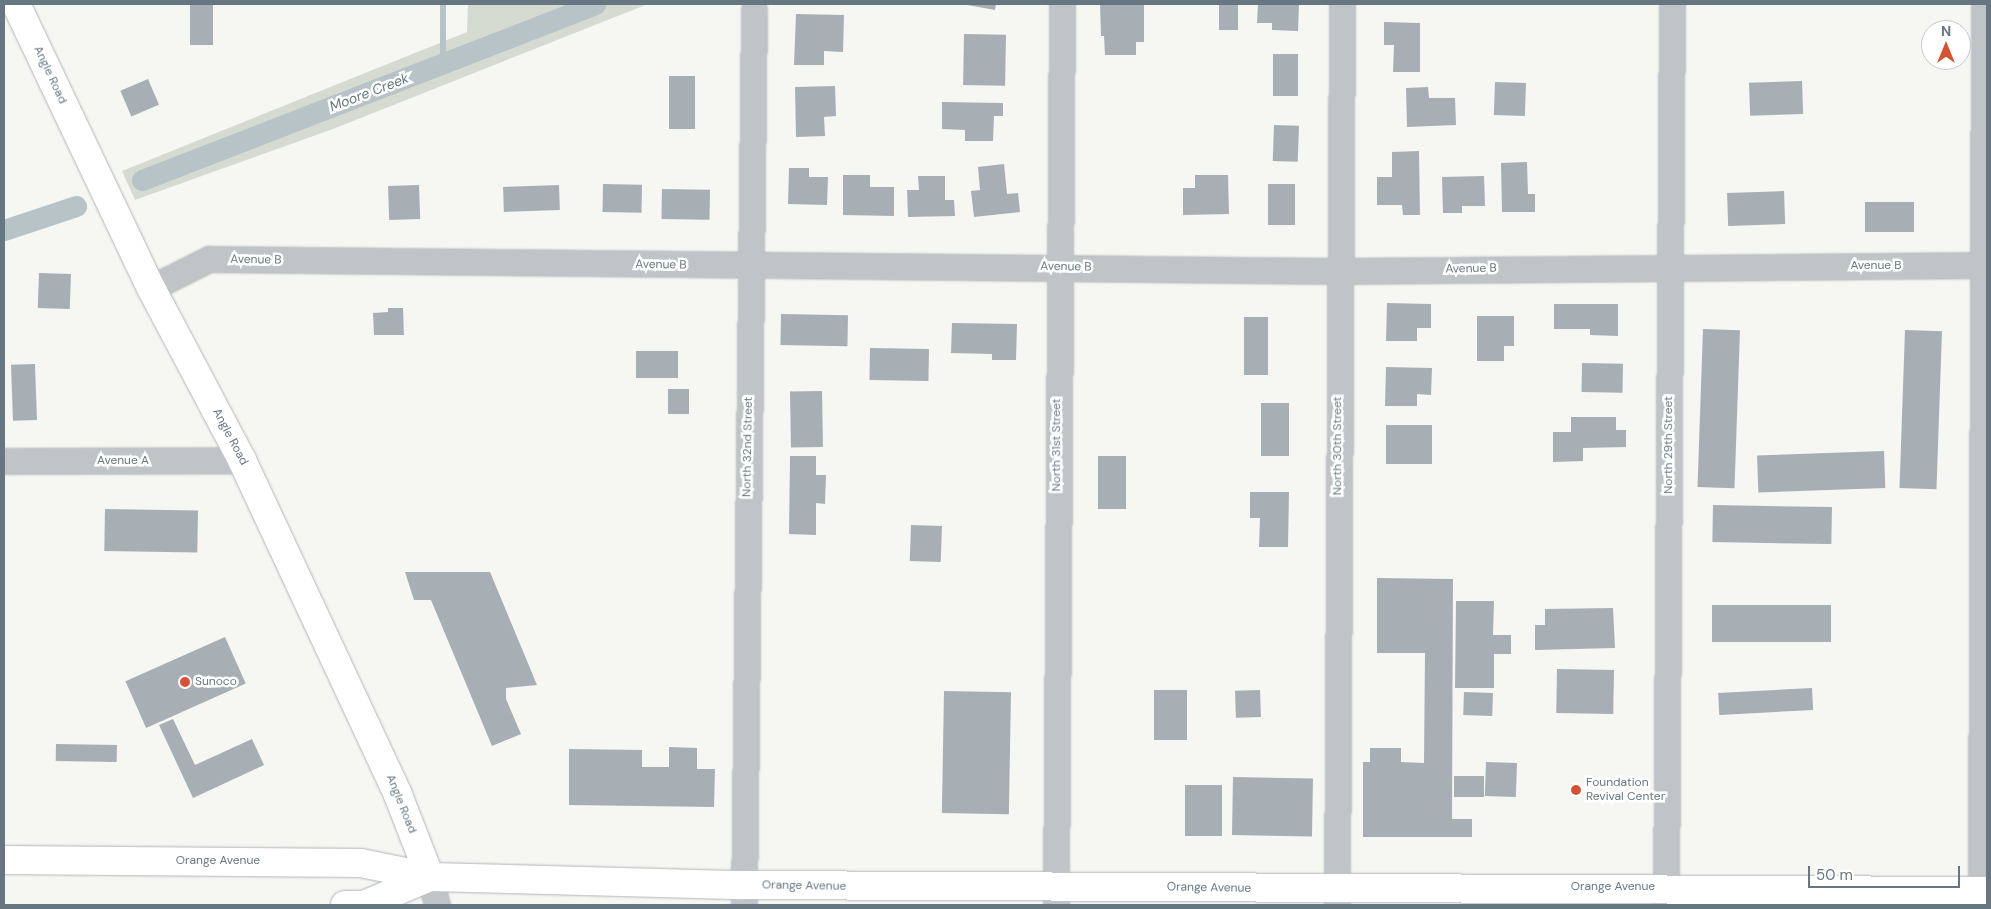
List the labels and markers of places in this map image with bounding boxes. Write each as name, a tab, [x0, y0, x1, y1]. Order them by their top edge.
place label: Sunoco	[195, 675, 237, 689]
marker: Sunoco	[179, 676, 191, 688]
place label: Foundation Revival Center	[1586, 776, 1665, 804]
marker: Foundation Revival Center	[1570, 784, 1582, 796]

